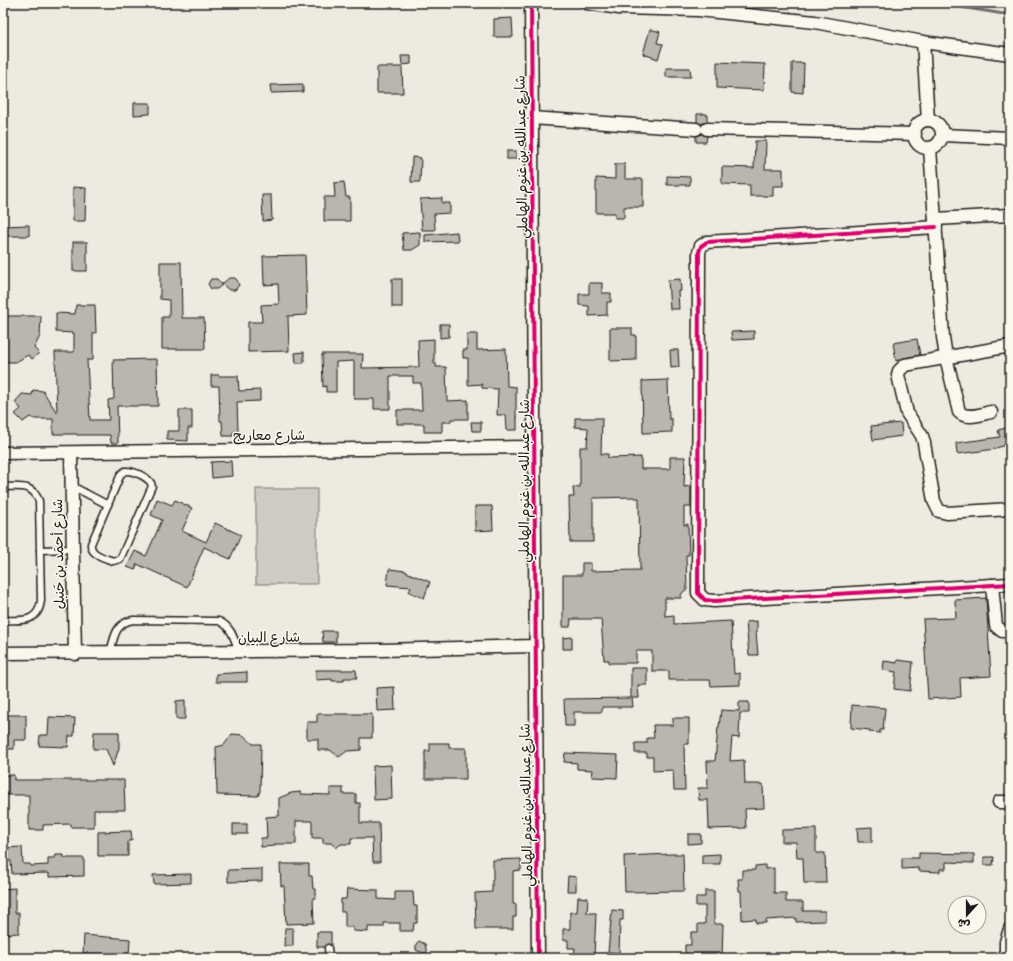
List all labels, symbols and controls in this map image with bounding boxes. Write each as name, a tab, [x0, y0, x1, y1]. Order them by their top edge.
street label: شارع عبدالله بن غنوم الهاملي	[510, 75, 535, 239]
street label: شارع عبدالله بن غنوم الهاملي	[514, 399, 537, 563]
street label: شارع معاريج	[233, 425, 305, 445]
street label: شارع أحمَد بن حَنبل	[47, 499, 69, 609]
street label: شارع البيان	[238, 626, 300, 648]
street label: شارع عبدالله بن غنوم الهاملي	[515, 723, 540, 887]
north arrow	[947, 895, 987, 935]
text: ش	[955, 916, 972, 933]

